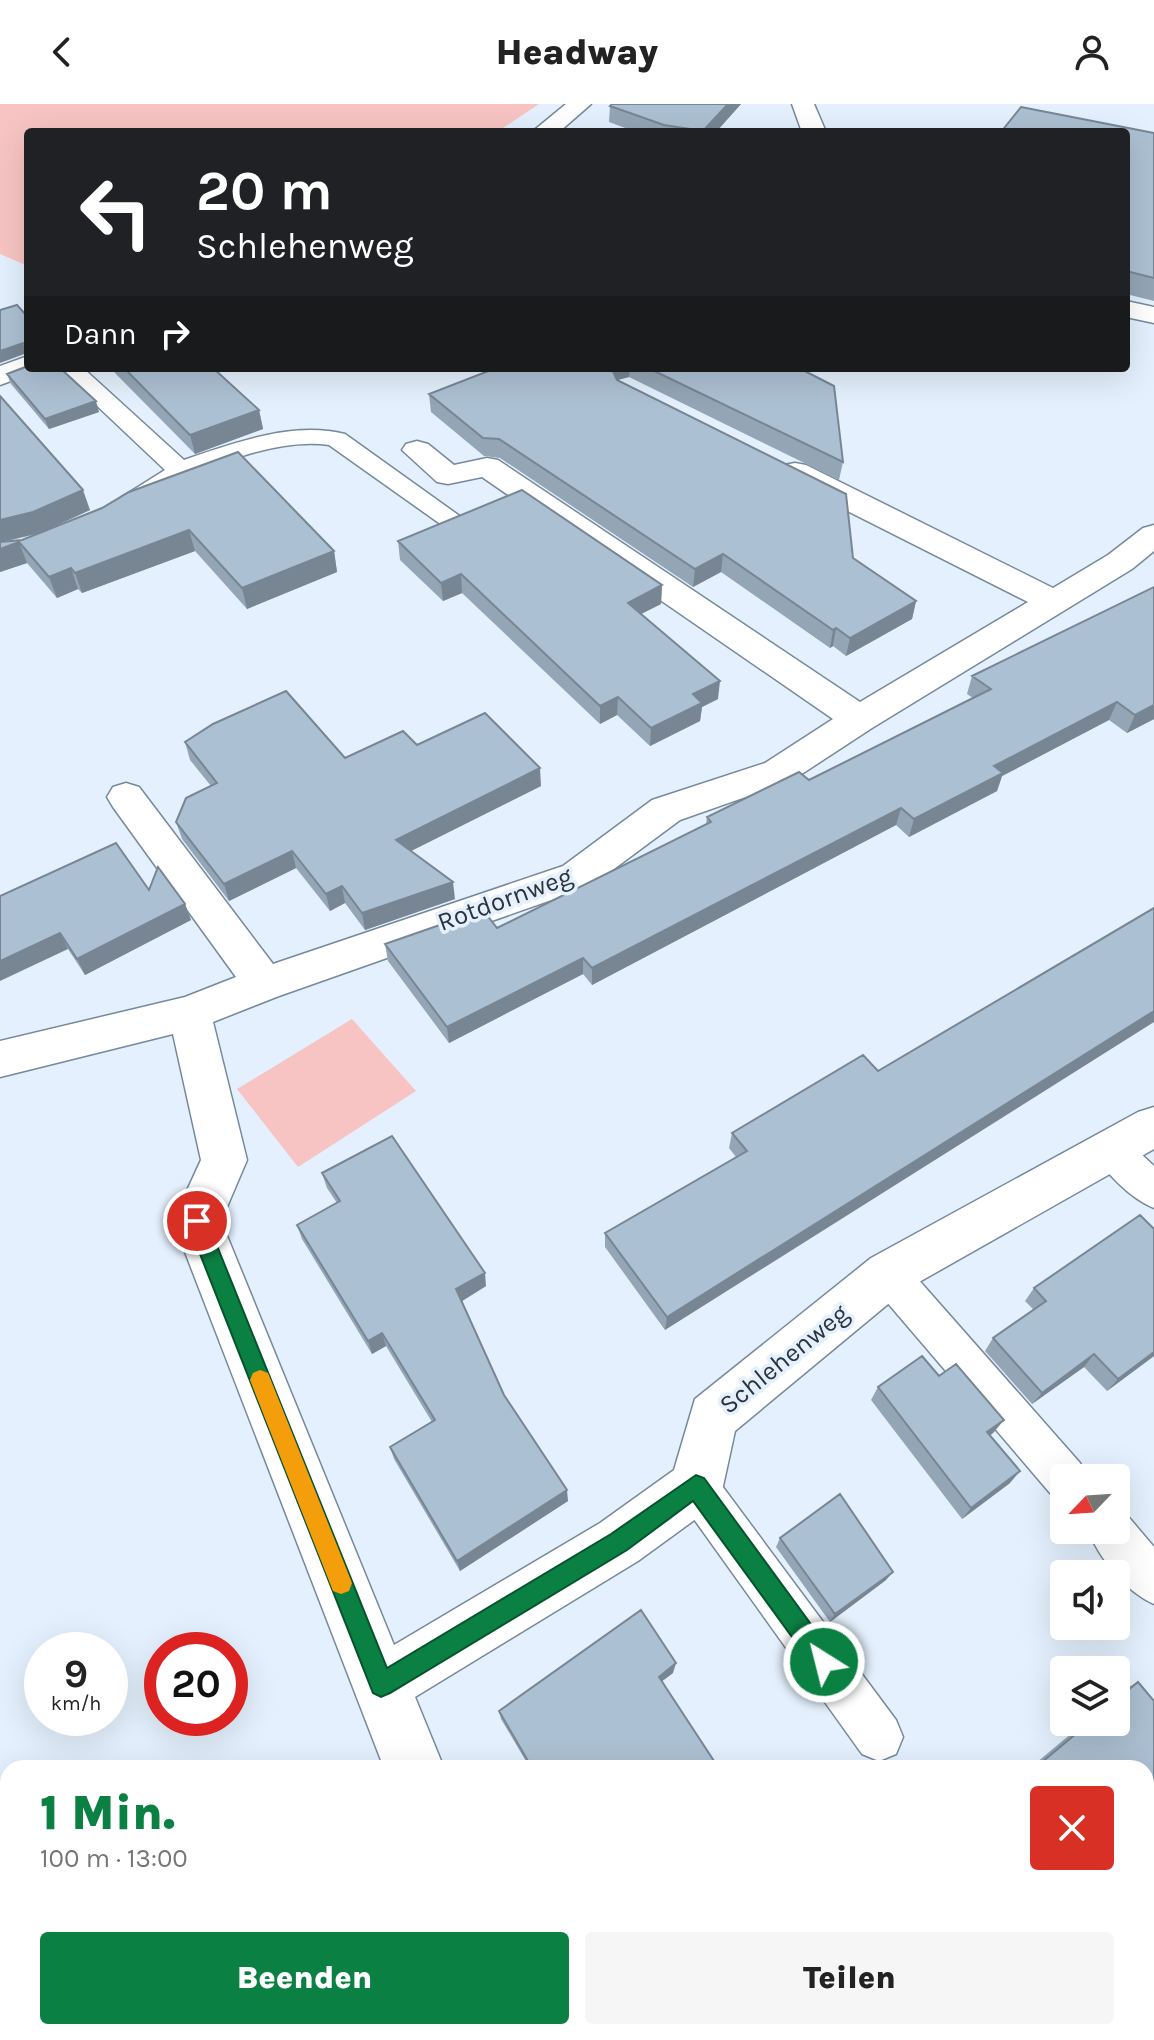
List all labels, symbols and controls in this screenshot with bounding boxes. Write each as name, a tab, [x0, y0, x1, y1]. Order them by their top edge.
icon: back	[40, 30, 84, 74]
icon: person	[1070, 30, 1114, 74]
text: Headway	[496, 31, 658, 73]
text: 20 m	[196, 158, 333, 223]
icon: left	[64, 160, 168, 264]
text: Schlehenweg	[196, 225, 413, 267]
icon: right	[153, 312, 197, 356]
text: Dann	[64, 316, 137, 352]
street label: Rotdornweg	[433, 860, 577, 938]
pin	[163, 1187, 231, 1255]
icon: arrive	[175, 1199, 219, 1243]
street label: Schlehenweg	[713, 1297, 855, 1420]
north arrow	[1050, 1464, 1130, 1544]
map controls	[1050, 1464, 1130, 1736]
button: sound	[1050, 1560, 1130, 1640]
position arrow	[782, 1620, 866, 1704]
speed limit sign: 20	[144, 1632, 248, 1736]
text: 9	[64, 1650, 88, 1697]
button: layers	[1050, 1656, 1130, 1736]
text: km/h	[51, 1692, 101, 1715]
text: 1 Min.	[40, 1785, 175, 1841]
button: close	[1030, 1786, 1114, 1870]
text: 100 m · 13:00	[40, 1843, 188, 1874]
button: Beenden	[40, 1932, 569, 2024]
button: Teilen	[585, 1932, 1114, 2024]

